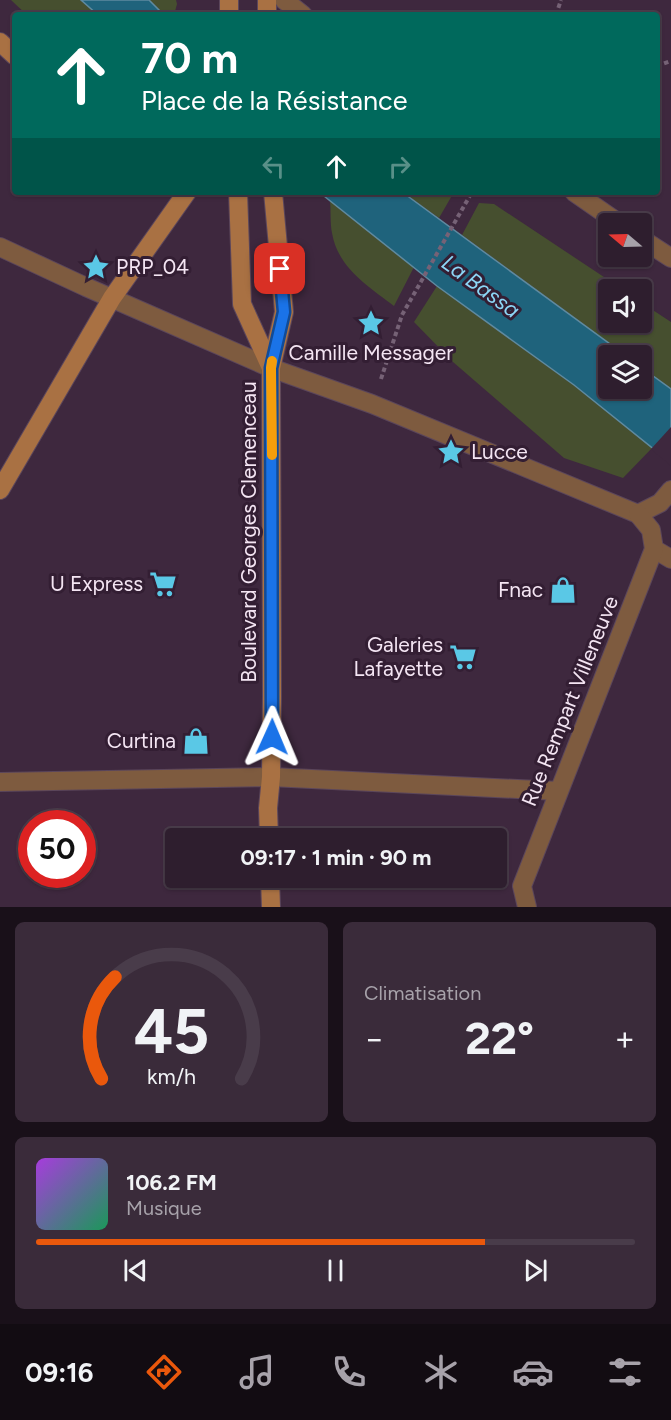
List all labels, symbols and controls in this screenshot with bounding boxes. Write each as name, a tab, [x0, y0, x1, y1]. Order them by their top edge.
text: 70 m	[141, 33, 238, 84]
icon: ahead	[42, 36, 120, 114]
text: Place de la Résistance	[141, 84, 407, 117]
icon: left	[257, 150, 290, 183]
icon: ahead	[320, 150, 353, 183]
icon: right	[383, 150, 416, 183]
north arrow	[598, 213, 652, 267]
map controls	[598, 213, 652, 399]
pin	[254, 243, 305, 294]
water label: La Bassa	[436, 249, 525, 324]
place icon: PRP_04	[81, 252, 111, 282]
icon: arrive	[263, 252, 296, 285]
place label: PRP_04	[116, 254, 189, 279]
button: sound	[598, 279, 652, 333]
place icon: Camille Messager	[356, 308, 386, 338]
place label: Camille Messager	[289, 340, 453, 365]
button: layers	[598, 345, 652, 399]
street label: Boulevard Georges Clemenceau	[236, 381, 261, 683]
place icon: Lucce	[436, 437, 466, 467]
place label: Lucce	[471, 439, 528, 464]
supermarket icon: U Express	[148, 569, 178, 599]
place label: U Express	[50, 571, 143, 596]
shop icon: Fnac	[548, 575, 578, 605]
place label: Fnac	[498, 577, 543, 602]
street label: Rue Rempart Villeneuve	[516, 592, 623, 810]
place label: Galeries Lafayette	[354, 632, 443, 681]
supermarket icon: Galeries Lafayette	[448, 642, 478, 672]
position arrow	[240, 705, 304, 769]
shop icon: Curtina	[181, 726, 211, 756]
place label: Curtina	[107, 728, 176, 753]
speed limit sign: 50	[18, 810, 96, 888]
text: 09:17 · 1 min · 90 m	[241, 844, 431, 871]
text: Climatisation	[364, 981, 481, 1005]
text: 45	[134, 994, 209, 1069]
text: 22°	[465, 1011, 534, 1065]
text: −	[364, 1019, 385, 1058]
text: +	[614, 1019, 635, 1058]
text: km/h	[147, 1064, 196, 1089]
text: 106.2 FM	[126, 1169, 217, 1196]
text: Musique	[126, 1196, 202, 1220]
icon: previous	[119, 1254, 152, 1287]
icon: pause	[319, 1254, 352, 1287]
icon: next	[519, 1254, 552, 1287]
icon: directions	[143, 1351, 185, 1393]
icon: music	[236, 1351, 278, 1393]
icon: phone	[328, 1351, 370, 1393]
icon: climate	[420, 1351, 462, 1393]
icon: car	[512, 1351, 554, 1393]
icon: filters	[604, 1351, 646, 1393]
text: 09:16	[25, 1356, 93, 1389]

